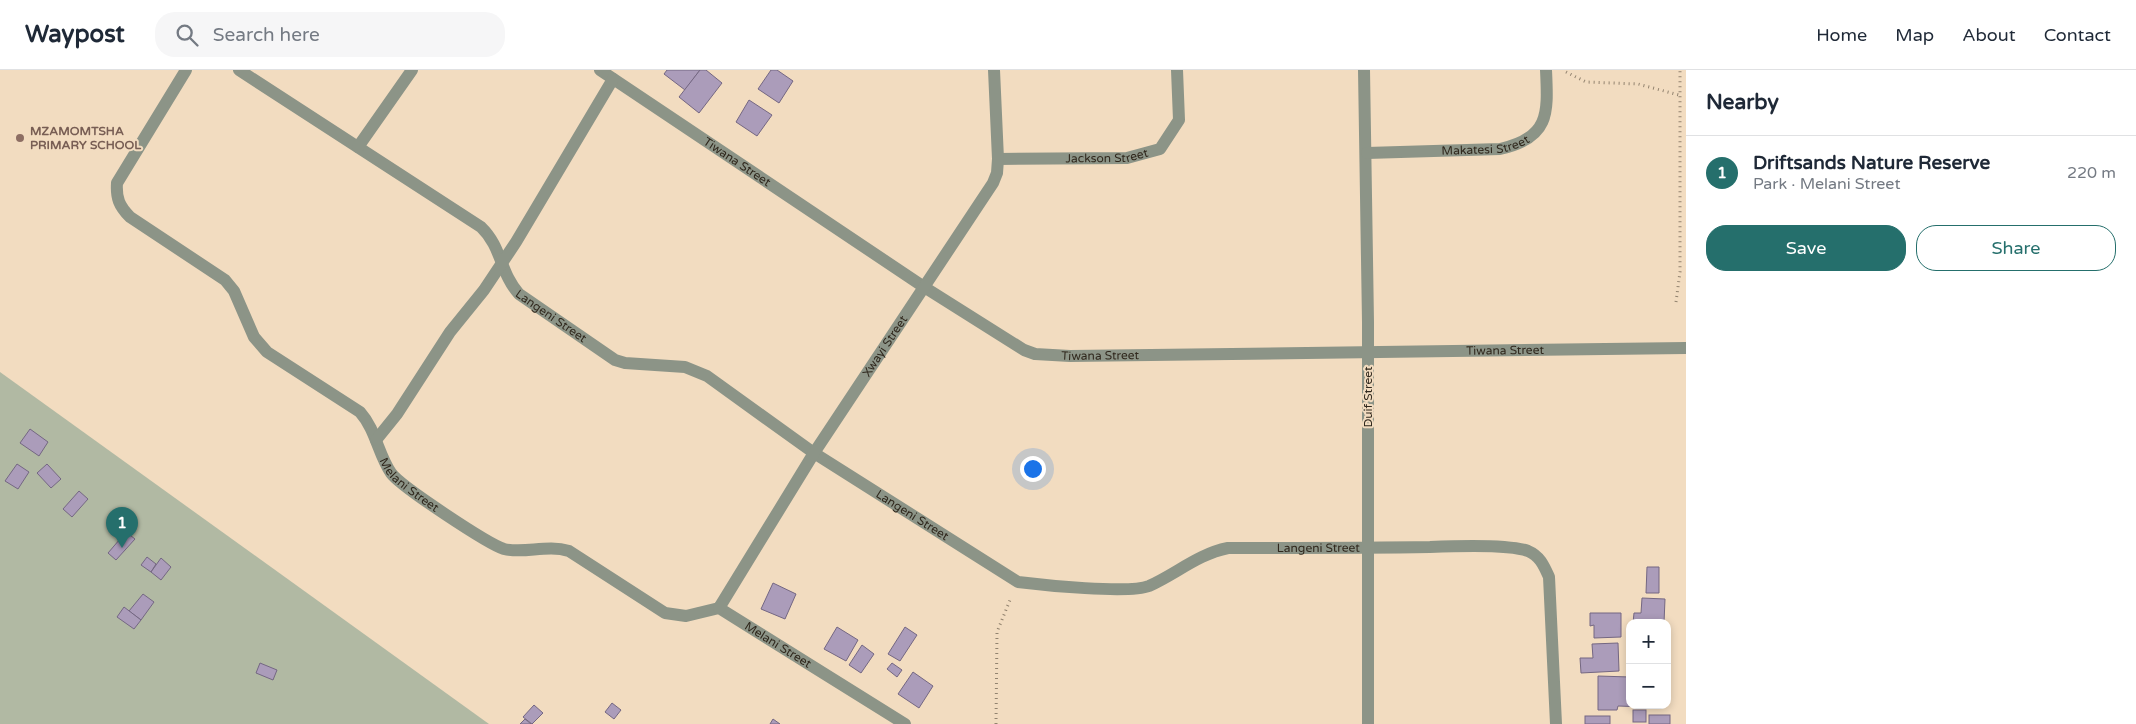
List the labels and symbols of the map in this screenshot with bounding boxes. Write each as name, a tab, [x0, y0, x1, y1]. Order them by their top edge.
place label: MZAMOMTSHA PRIMARY SCHOOL	[30, 124, 141, 152]
marker: MZAMOMTSHA PRIMARY SCHOOL	[14, 132, 26, 144]
street label: Makatesi Street	[1441, 132, 1532, 158]
street label: Tiwana Street	[701, 134, 774, 190]
street label: Jackson Street	[1065, 145, 1150, 165]
street label: Langeni Street	[513, 287, 590, 346]
street label: Xwayi Street	[859, 313, 910, 379]
street label: Tiwana Street	[1466, 343, 1545, 358]
street label: Tiwana Street	[1061, 348, 1140, 363]
street label: Duif Street	[1361, 366, 1375, 428]
street label: Melani Street	[377, 455, 442, 515]
your location	[1020, 456, 1046, 482]
street label: Langeni Street	[873, 487, 951, 543]
pin: 1	[106, 507, 138, 548]
street label: Langeni Street	[1277, 541, 1360, 555]
street label: Melani Street	[742, 619, 814, 671]

